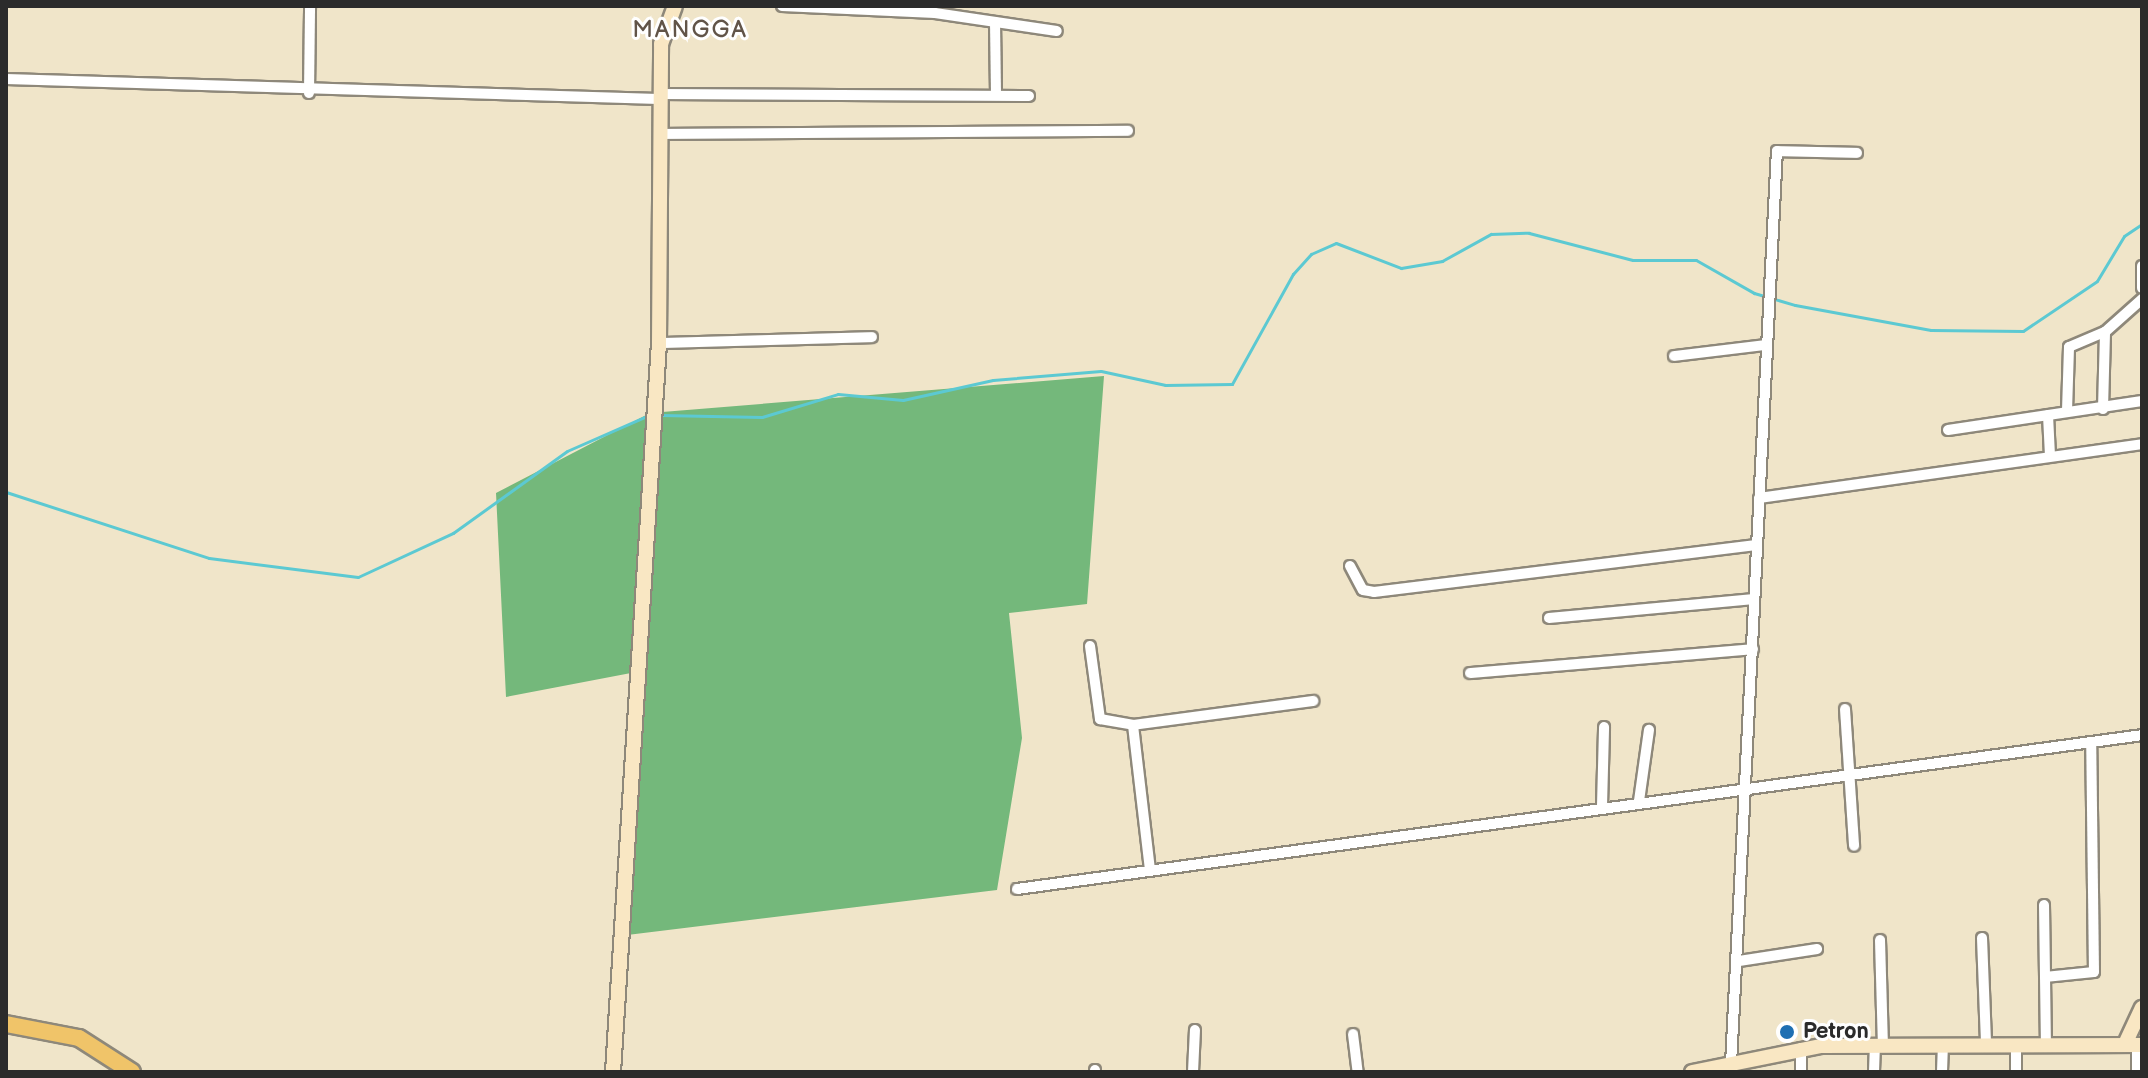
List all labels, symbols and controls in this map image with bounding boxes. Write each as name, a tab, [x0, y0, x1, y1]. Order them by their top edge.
district label: MANGGA	[632, 16, 748, 44]
place label: Petron	[1803, 1019, 1869, 1045]
marker: Petron	[1778, 1023, 1796, 1041]

